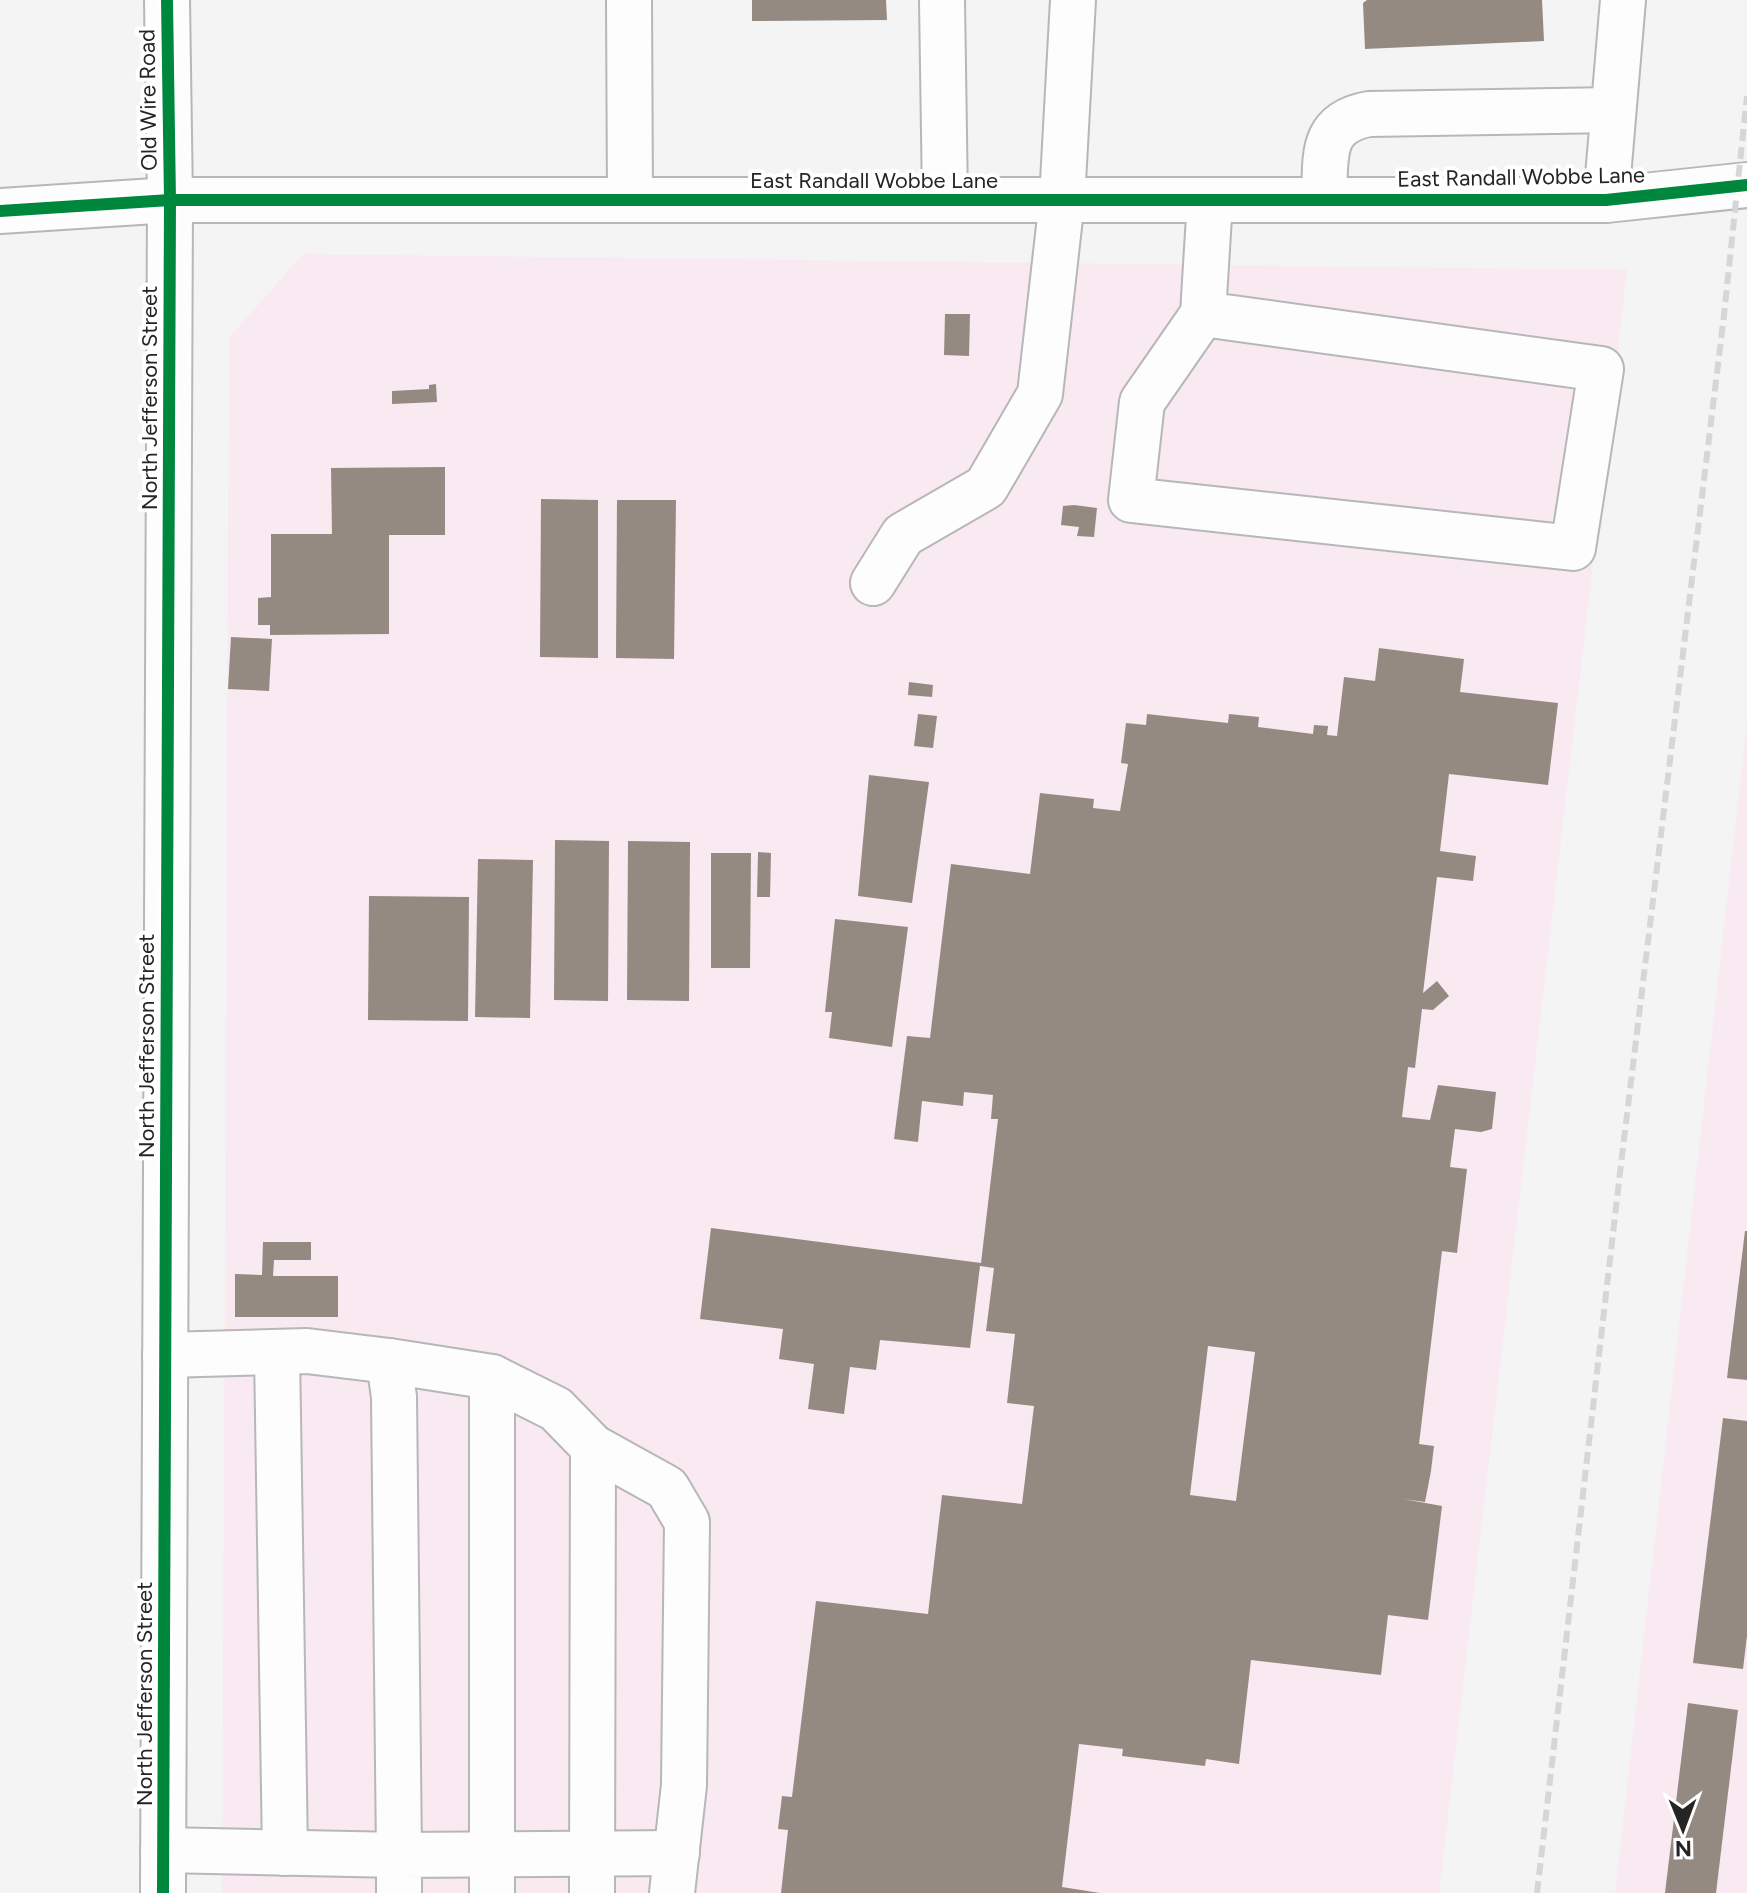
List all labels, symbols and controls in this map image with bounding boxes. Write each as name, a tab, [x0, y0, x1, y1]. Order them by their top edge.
street label: Old Wire Road	[133, 29, 163, 171]
street label: East Randall Wobbe Lane	[1397, 161, 1645, 193]
street label: East Randall Wobbe Lane	[750, 167, 998, 194]
street label: North Jefferson Street	[136, 286, 163, 510]
street label: North Jefferson Street	[133, 934, 160, 1158]
street label: North Jefferson Street	[131, 1582, 158, 1806]
north arrow	[1643, 1789, 1723, 1869]
text: N	[1675, 1835, 1692, 1862]

